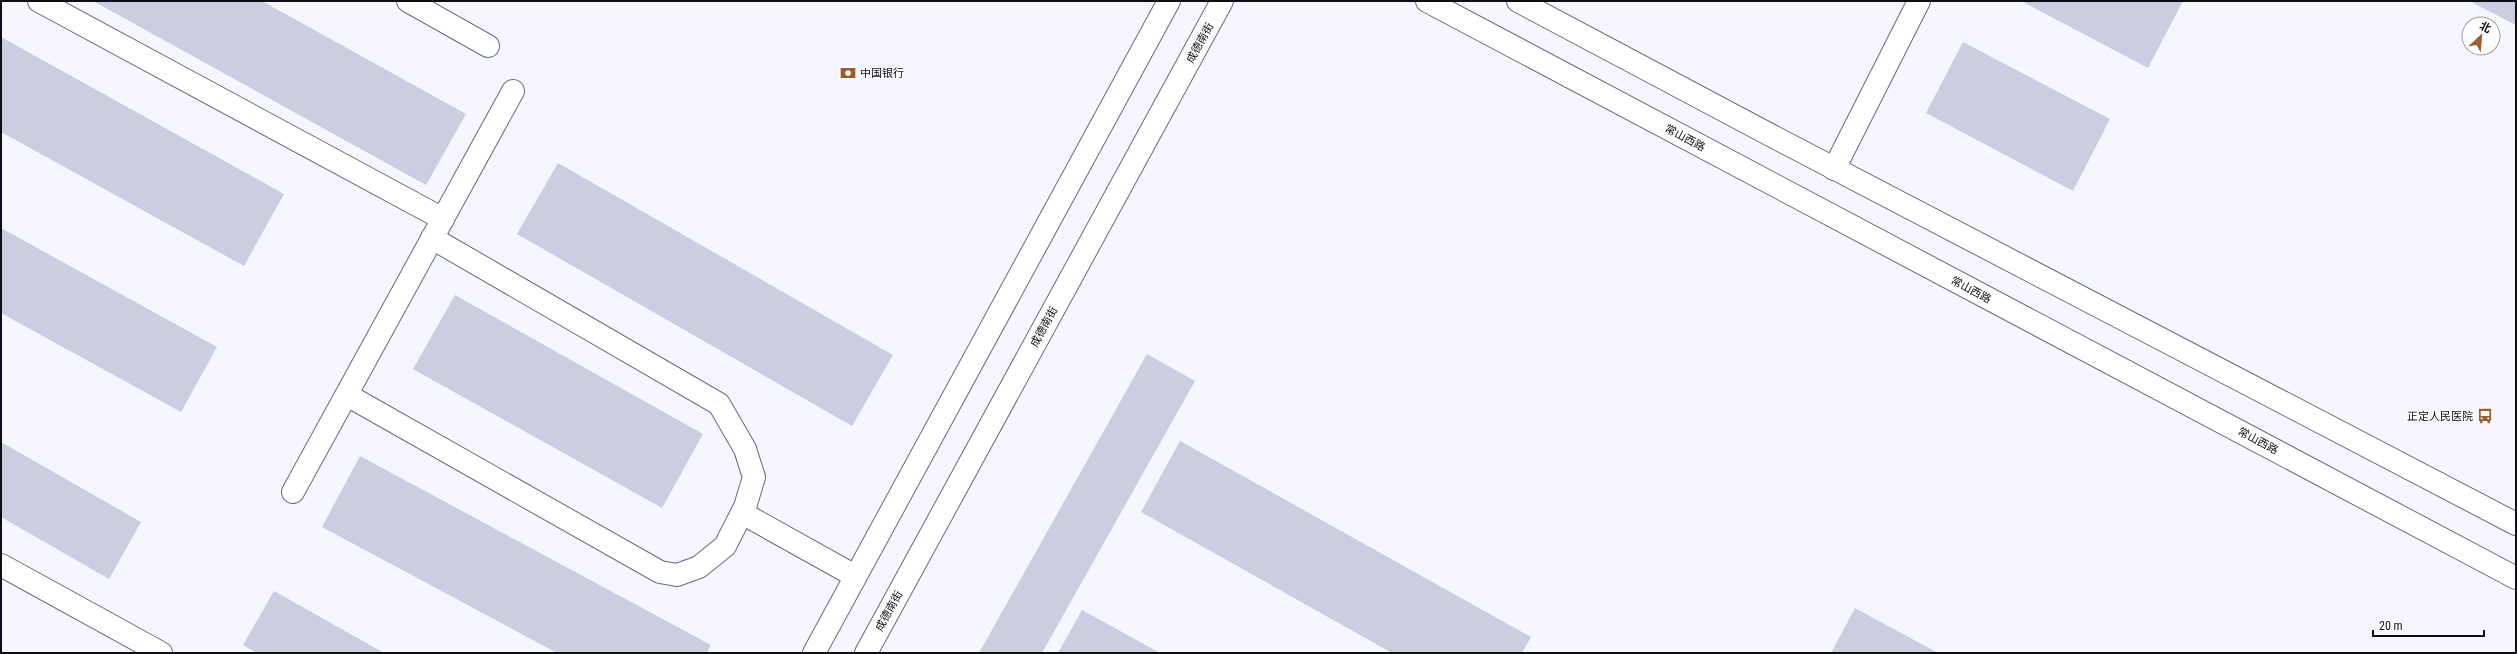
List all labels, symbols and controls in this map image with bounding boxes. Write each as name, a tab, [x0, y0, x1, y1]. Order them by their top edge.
north arrow	[2461, 16, 2501, 56]
text: 北	[2477, 19, 2493, 36]
street label: 成德南街	[1184, 21, 1216, 65]
bank icon: 中国银行	[839, 64, 857, 82]
place label: 中国银行	[860, 67, 904, 80]
street label: 常山西路	[1663, 122, 1707, 154]
street label: 常山西路	[1949, 274, 1993, 306]
street label: 成德南街	[1028, 305, 1060, 349]
bus stop icon: 正定人民医院	[2476, 407, 2494, 425]
place label: 正定人民医院	[2407, 410, 2473, 423]
street label: 常山西路	[2236, 425, 2280, 457]
street label: 成德南街	[873, 589, 905, 633]
scale bar	[2373, 612, 2484, 638]
text: 20 m	[2379, 619, 2403, 633]

